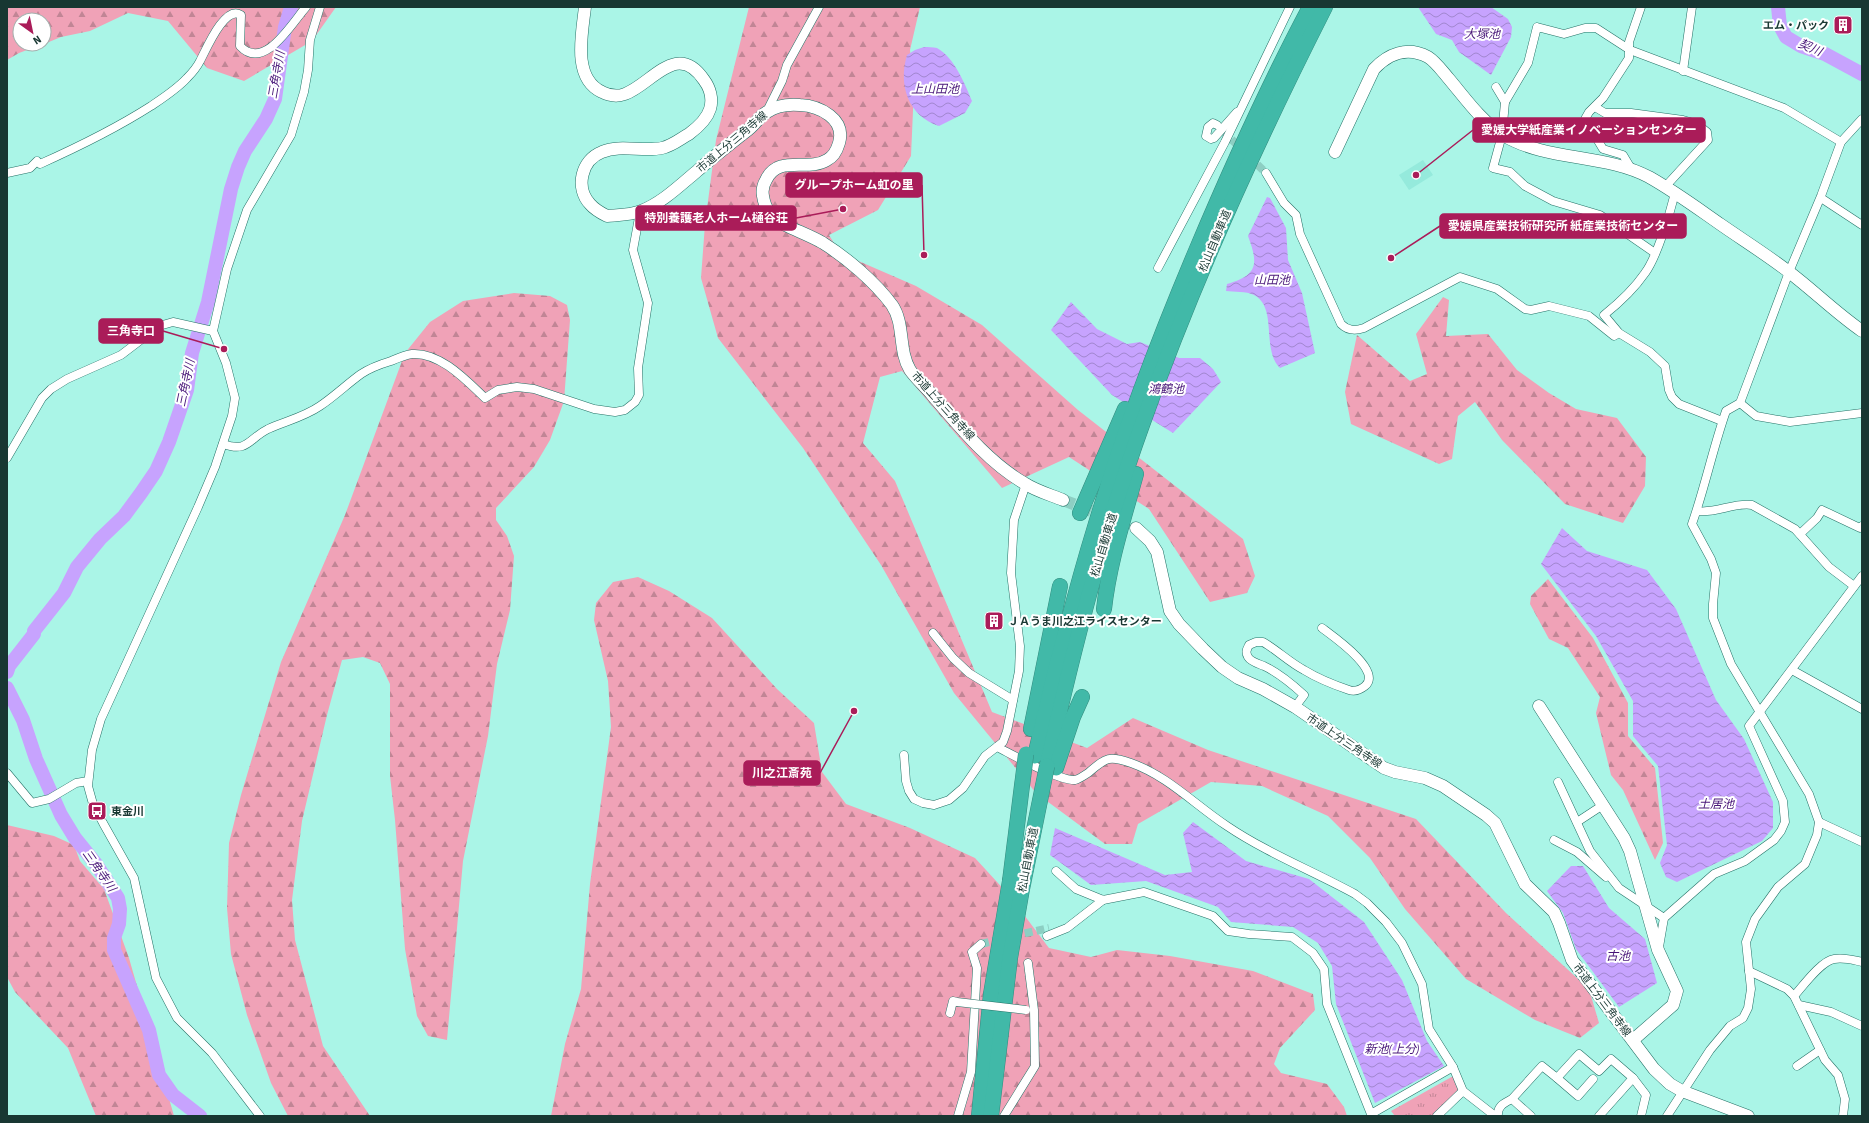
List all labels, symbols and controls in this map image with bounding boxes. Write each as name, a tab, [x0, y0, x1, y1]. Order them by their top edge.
north arrow	[12, 12, 52, 52]
building icon: エム・パック	[1832, 14, 1854, 36]
place label: エム・パック	[1763, 18, 1829, 33]
water label: 大塚池	[1464, 26, 1501, 43]
text: N	[30, 32, 44, 48]
water label: 契川	[1796, 35, 1826, 61]
water label: 三角寺川	[264, 48, 290, 100]
water label: 上山田池	[911, 81, 960, 98]
street label: 市道上分三角寺線	[693, 108, 771, 176]
callout: 愛媛大学紙産業イノベーションセンター	[1473, 118, 1705, 142]
text: 愛媛大学紙産業イノベーションセンター	[1481, 122, 1697, 139]
callout: グループホーム虹の里	[786, 173, 922, 197]
text: グループホーム虹の里	[795, 177, 913, 194]
callout: 特別養護老人ホーム樋谷荘	[636, 206, 796, 230]
street label: 松山自動車道	[1195, 208, 1235, 274]
text: 特別養護老人ホーム樋谷荘	[644, 210, 788, 227]
callout: 愛媛県産業技術研究所 紙産業技術センター	[1440, 214, 1686, 238]
text: 愛媛県産業技術研究所 紙産業技術センター	[1448, 218, 1678, 235]
water label: 山田池	[1254, 272, 1291, 289]
callout: 三角寺口	[99, 319, 163, 343]
text: 三角寺口	[107, 323, 155, 340]
water label: 三角寺川	[173, 356, 200, 408]
street label: 市道上分三角寺線	[908, 368, 978, 444]
water label: 鴻鶴池	[1148, 381, 1185, 398]
street label: 松山自動車道	[1087, 511, 1121, 579]
building icon: ＪＡうま川之江ライスセンター	[983, 610, 1005, 632]
place label: ＪＡうま川之江ライスセンター	[1008, 614, 1162, 629]
street label: 市道上分三角寺線	[1303, 710, 1385, 772]
callout: 川之江斎苑	[744, 761, 820, 785]
text: 川之江斎苑	[752, 765, 812, 782]
water label: 土居池	[1698, 796, 1735, 813]
bus stop icon: 東金川	[86, 800, 108, 822]
place label: 東金川	[111, 804, 144, 819]
street label: 松山自動車道	[1014, 826, 1042, 894]
water label: 三角寺川	[78, 846, 121, 897]
water label: 古池	[1606, 948, 1631, 965]
street label: 市道上分三角寺線	[1570, 960, 1634, 1040]
water label: 新池(上分)	[1364, 1041, 1420, 1058]

